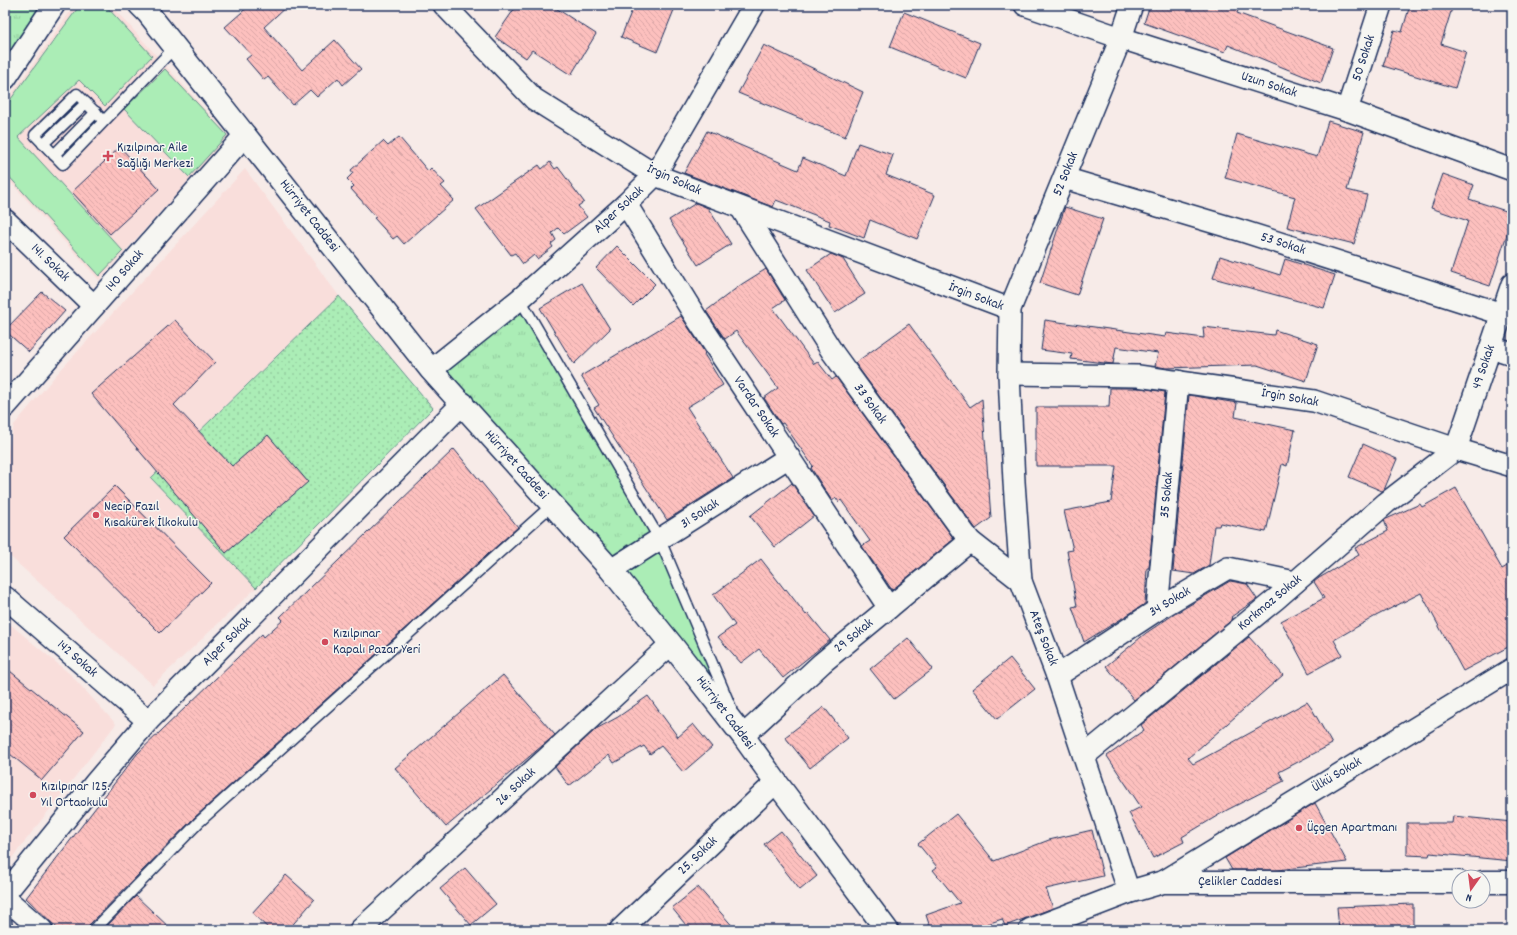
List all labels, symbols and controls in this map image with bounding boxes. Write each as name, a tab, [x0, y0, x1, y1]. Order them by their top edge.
street label: 50 Sokak	[1347, 32, 1381, 84]
street label: Uzun Sokak	[1238, 66, 1300, 104]
place label: Kızılpınar Aile Sağlığı Merkezi	[117, 138, 193, 174]
street label: 52 Sokak	[1048, 149, 1084, 199]
marker: Kızılpınar Aile Sağlığı Merkezi	[102, 150, 114, 162]
street label: İrgin Sokak	[643, 159, 705, 201]
street label: Hürriyet Caddesi	[274, 175, 344, 257]
street label: Alper Sokak	[589, 181, 649, 239]
street label: 53 Sokak	[1258, 227, 1308, 261]
street label: 141. Sokak	[26, 239, 74, 287]
street label: 140 Sokak	[101, 245, 149, 296]
street label: İrgin Sokak	[945, 277, 1007, 317]
street label: 49 Sokak	[1467, 342, 1501, 392]
street label: Vardar Sokak	[728, 372, 784, 442]
street label: 33 Sokak	[848, 379, 892, 429]
street label: İrgin Sokak	[1260, 383, 1321, 413]
street label: Hürriyet Caddesi	[479, 426, 553, 505]
street label: 35 Sokak	[1155, 471, 1179, 519]
street label: 31 Sokak	[677, 494, 724, 534]
place label: Necip Fazıl Kısakürek İlkokulu	[104, 497, 198, 533]
marker: Necip Fazıl Kısakürek İlkokulu	[91, 510, 101, 520]
street label: Korkmaz Sokak	[1233, 570, 1307, 636]
street label: 34 Sokak	[1145, 582, 1195, 622]
street label: Ateş Sokak	[1023, 607, 1063, 669]
street label: Alper Sokak	[198, 613, 256, 671]
street label: 29 Sokak	[830, 614, 878, 658]
place label: Kızılpınar Kapalı Pazar Yeri	[333, 624, 421, 660]
street label: 142 Sokak	[52, 635, 102, 683]
marker: Kızılpınar Kapalı Pazar Yeri	[320, 637, 330, 647]
street label: Hürriyet Caddesi	[691, 672, 760, 754]
street label: Ülkü Sokak	[1308, 752, 1366, 798]
street label: 26. Sokak	[491, 763, 541, 811]
place label: Kızılpınar 125. Yıl Ortaokulu	[41, 777, 110, 813]
marker: Kızılpınar 125. Yıl Ortaokulu	[28, 790, 38, 800]
place label: Üçgen Apartmanı	[1307, 818, 1397, 838]
marker: Üçgen Apartmanı	[1294, 823, 1304, 833]
street label: 25. Sokak	[674, 832, 723, 880]
north arrow	[1451, 869, 1491, 909]
street label: Çelikler Caddesi	[1198, 872, 1282, 892]
text: N	[1464, 888, 1474, 905]

